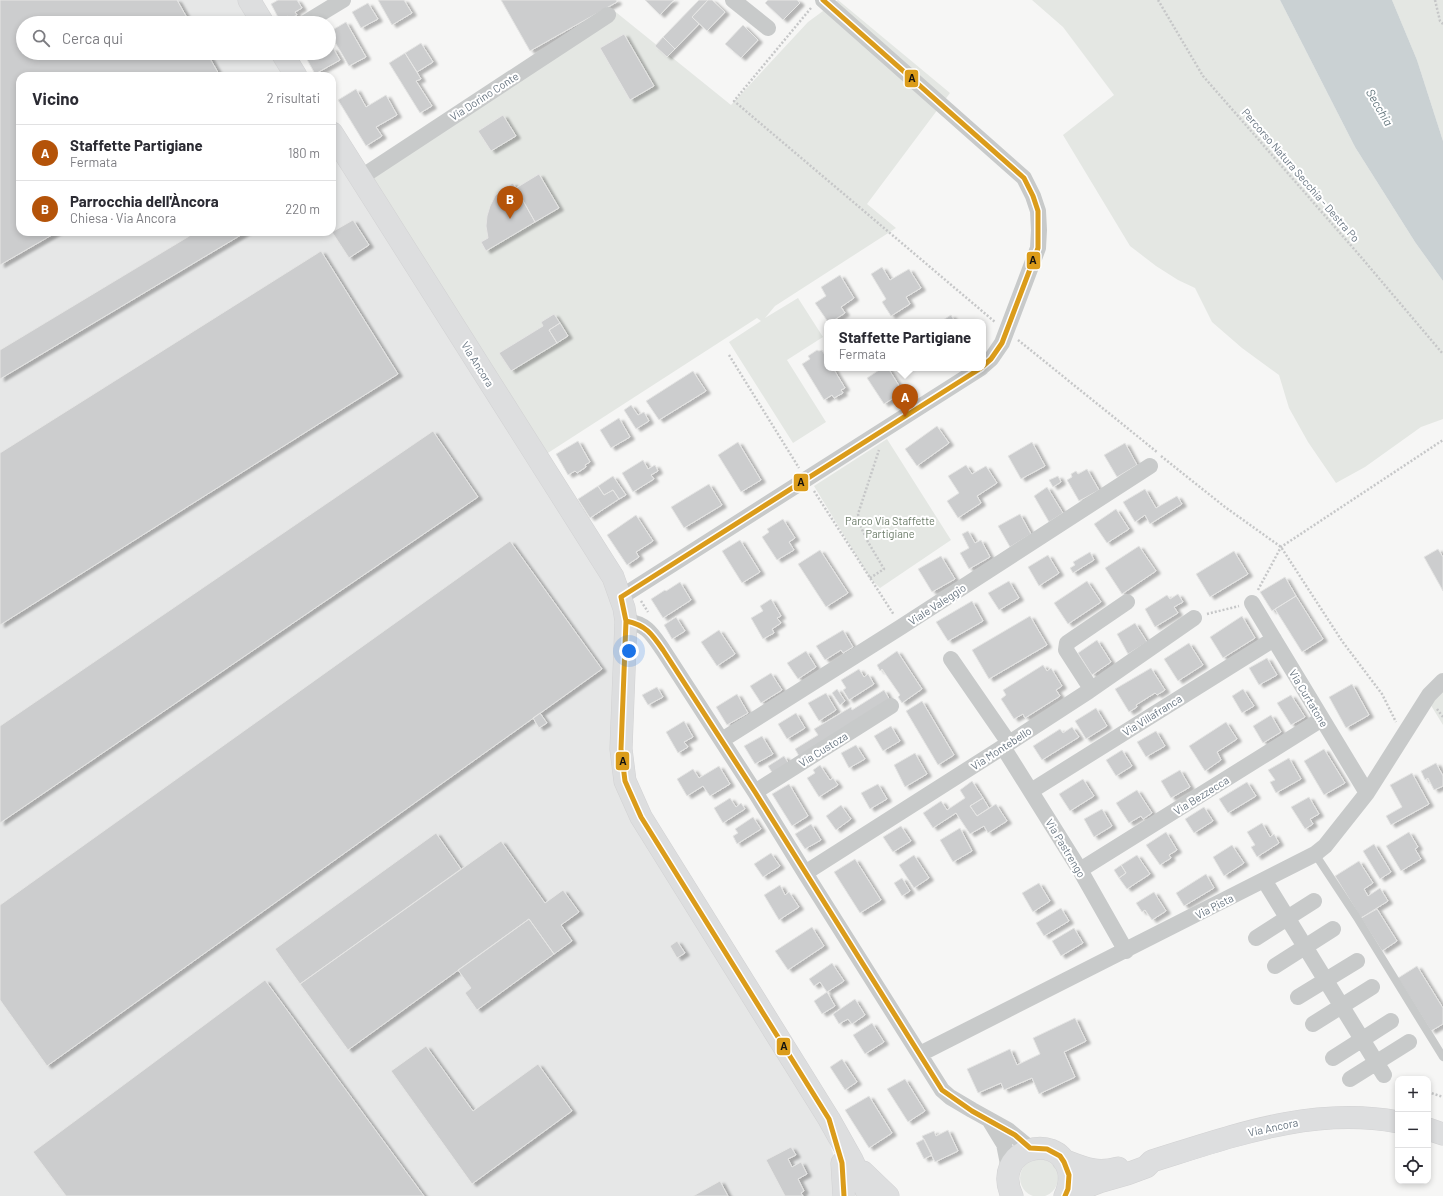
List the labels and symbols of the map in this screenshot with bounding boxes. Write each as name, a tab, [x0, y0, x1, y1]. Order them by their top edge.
street label: Via Dorino Conte	[447, 69, 521, 123]
line badge: A	[904, 69, 919, 88]
text: A	[908, 71, 916, 84]
water label: Secchia	[1364, 86, 1396, 128]
street label: Percorso Natura Secchia - Destra Po	[1239, 106, 1363, 244]
pin: B	[497, 186, 523, 219]
line badge: A	[1026, 251, 1041, 270]
text: A	[1029, 253, 1037, 266]
street label: Via Ancora	[459, 339, 497, 389]
pin: A	[892, 384, 918, 417]
line badge: A	[793, 473, 809, 492]
text: A	[797, 475, 805, 488]
park label: Parco Via Staffette Partigiane	[845, 514, 935, 540]
street label: Viale Valeggio	[906, 581, 968, 627]
your location	[619, 641, 639, 661]
street label: Via Curtatone	[1287, 667, 1331, 729]
street label: Via Villafranca	[1120, 692, 1184, 738]
street label: Via Montebello	[968, 724, 1034, 772]
street label: Via Custoza	[796, 729, 850, 769]
line badge: A	[615, 751, 630, 771]
text: A	[619, 754, 627, 767]
street label: Via Bezzecca	[1171, 773, 1231, 817]
street label: Via Pastrengo	[1043, 816, 1089, 880]
street label: Via Pista	[1193, 891, 1235, 921]
line badge: A	[776, 1037, 791, 1056]
text: A	[780, 1039, 788, 1052]
street label: Via Ancora	[1247, 1115, 1299, 1139]

